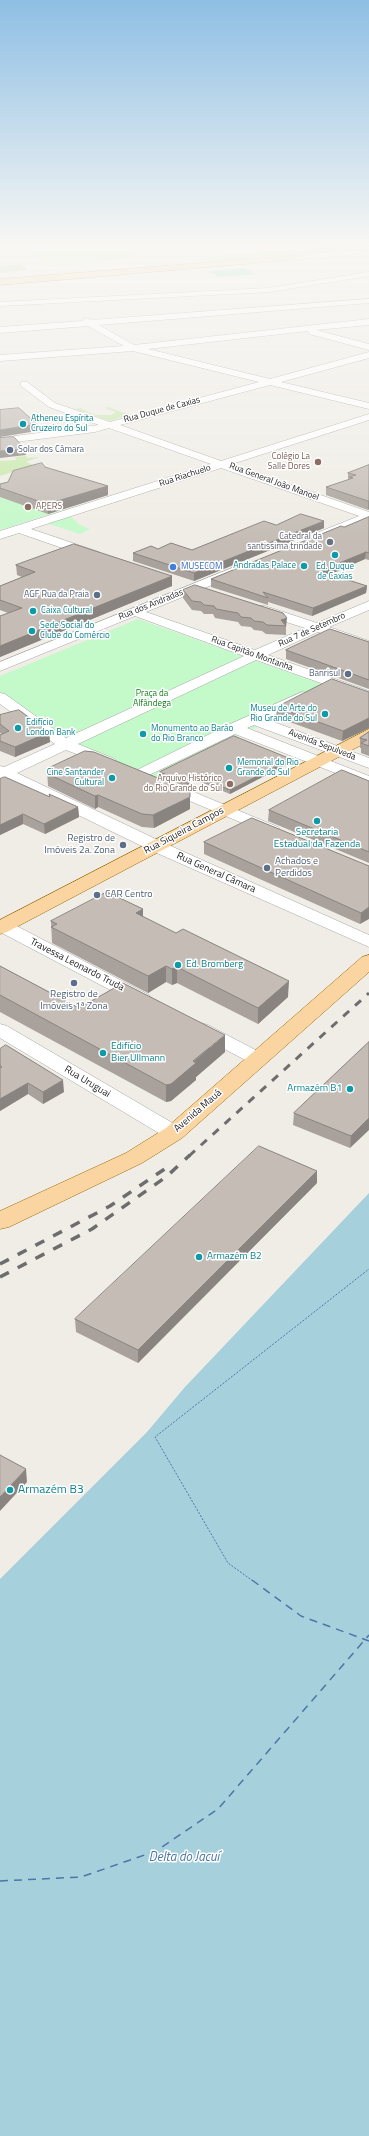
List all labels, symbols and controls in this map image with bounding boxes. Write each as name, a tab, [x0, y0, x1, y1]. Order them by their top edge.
street label: Rua Duque de Caxias	[123, 395, 201, 425]
place label: Atheneu Espírita Cruzeiro do Sul	[31, 414, 94, 435]
marker: Atheneu Espírita Cruzeiro do Sul	[18, 419, 28, 429]
marker: Solar dos Câmara	[5, 445, 15, 455]
place label: Solar dos Câmara	[18, 445, 84, 455]
place label: Colégio La Salle Dores	[268, 452, 310, 473]
marker: Colégio La Salle Dores	[313, 457, 323, 467]
street label: Rua General João Manoel	[228, 461, 320, 503]
street label: Rua Riachuelo	[158, 463, 212, 489]
marker: APERS	[23, 502, 33, 512]
place label: APERS	[36, 502, 62, 512]
place label: Catedral da santissima trindade	[247, 532, 322, 553]
marker: Catedral da santissima trindade	[325, 537, 335, 547]
marker: Ed. Duque de Caxias	[330, 550, 340, 560]
place label: Andradas Palace	[233, 561, 296, 571]
marker: Andradas Palace	[299, 561, 309, 571]
marker: MUSECOM	[168, 562, 178, 572]
place label: MUSECOM	[181, 562, 222, 572]
place label: Ed. Duque de Caxias	[316, 562, 354, 583]
street label: Rua dos Andradas	[117, 587, 185, 623]
place label: AGF Rua da Praia	[24, 590, 89, 600]
marker: AGF Rua da Praia	[92, 590, 102, 600]
marker: Caixa Cultural	[28, 606, 38, 616]
place label: Caixa Cultural	[41, 606, 92, 616]
street label: Rua 7 de Setembro	[277, 610, 347, 650]
place label: Sede Social do Clube do Comércio	[40, 621, 110, 642]
marker: Sede Social do Clube do Comércio	[27, 626, 37, 636]
street label: Rua Capitão Montanha	[210, 634, 294, 674]
place label: Banrisul	[309, 669, 340, 679]
marker: Banrisul	[343, 669, 353, 679]
park label: Praça da Alfândega	[133, 689, 171, 710]
place label: Museu de Arte do Rio Grande do Sul	[250, 704, 317, 725]
marker: Museu de Arte do Rio Grande do Sul	[320, 709, 330, 719]
place label: Edifício London Bank	[26, 718, 75, 739]
marker: Edifício London Bank	[13, 723, 23, 733]
place label: Monumento ao Barão do Rio Branco	[151, 724, 233, 745]
street label: Avenida Sepulveda	[287, 727, 357, 763]
marker: Monumento ao Barão do Rio Branco	[138, 729, 148, 739]
place label: Memorial do Rio Grande do Sul	[237, 758, 299, 779]
marker: Memorial do Rio Grande do Sul	[224, 763, 234, 773]
place label: Cine Santander Cultural	[47, 768, 104, 789]
marker: Cine Santander Cultural	[107, 773, 117, 783]
place label: Arquivo Histórico do Rio Grande do Sul	[144, 774, 222, 795]
marker: Arquivo Histórico do Rio Grande do Sul	[225, 779, 235, 789]
street label: Rua Siqueira Campos	[142, 805, 226, 857]
marker: Secretaria Estadual da Fazenda	[312, 816, 322, 826]
place label: Secretaria Estadual da Fazenda	[274, 827, 360, 850]
place label: Registro de Imóveis 2a. Zona	[44, 833, 115, 856]
marker: Registro de Imóveis 2a. Zona	[118, 840, 128, 850]
street label: Rua General Câmara	[174, 850, 258, 896]
place label: Achados e Perdidos	[275, 856, 318, 880]
marker: Achados e Perdidos	[262, 863, 272, 873]
place label: CAR Centro	[105, 889, 153, 901]
marker: CAR Centro	[92, 890, 102, 900]
street label: Travessa Leonardo Truda	[28, 936, 126, 994]
place label: Ed. Bromberg	[186, 959, 243, 971]
marker: Ed. Bromberg	[173, 960, 183, 970]
marker: Registro de Imóveis 1ª Zona	[69, 978, 79, 988]
place label: Registro de Imóveis 1ª Zona	[40, 989, 108, 1012]
place label: Edifício Bier Ullmann	[111, 1041, 165, 1064]
marker: Edifício Bier Ullmann	[98, 1048, 108, 1058]
street label: Rua Uruguai	[62, 1064, 112, 1100]
place label: Armazém B1	[287, 1083, 342, 1095]
marker: Armazém B1	[345, 1084, 355, 1094]
street label: Avenida Mauá	[172, 1087, 224, 1135]
place label: Armazém B2	[207, 1251, 262, 1263]
marker: Armazém B2	[194, 1252, 204, 1262]
place label: Armazém B3	[18, 1483, 84, 1497]
marker: Armazém B3	[5, 1485, 15, 1495]
water label: Delta do Jacuí	[149, 1850, 219, 1866]

